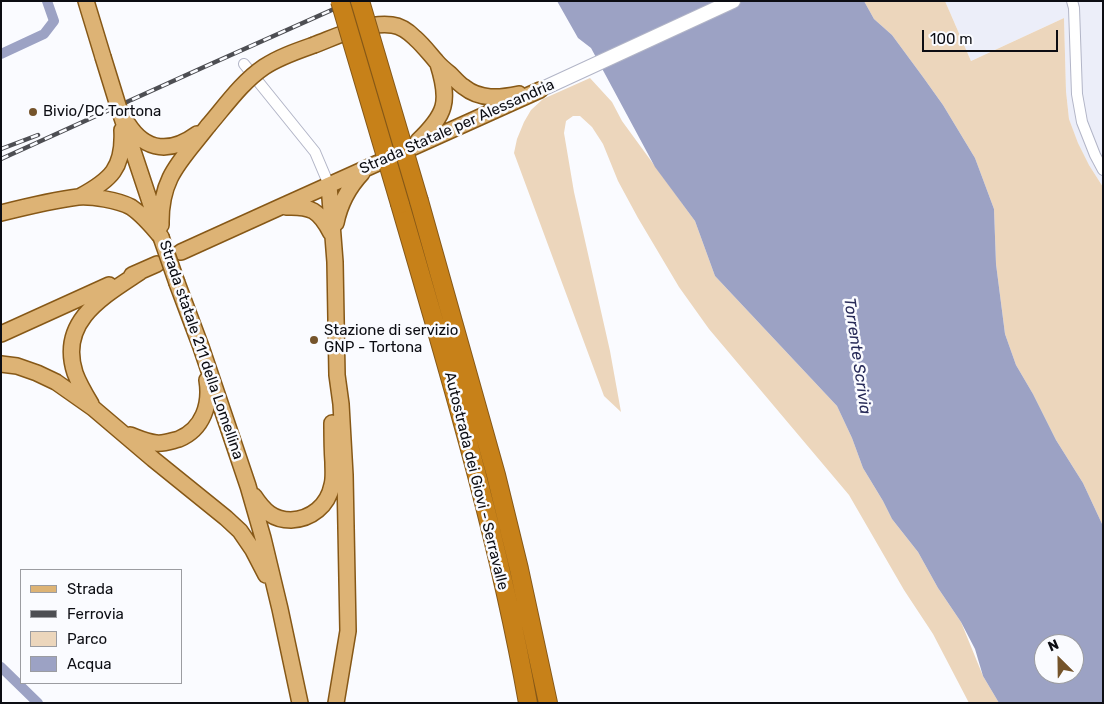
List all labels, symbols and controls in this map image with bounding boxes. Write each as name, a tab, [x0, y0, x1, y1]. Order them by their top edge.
scale bar	[924, 20, 1060, 52]
text: 100 m	[930, 30, 972, 48]
street label: Strada Statale per Alessandria	[357, 76, 557, 178]
place label: Bivio/PC Tortona	[43, 103, 161, 121]
marker: Bivio/PC Tortona	[27, 106, 39, 118]
street label: Strada statale 211 della Lomellina	[155, 238, 247, 462]
water label: Torrente Scrivia	[839, 297, 875, 415]
place label: Stazione di servizio GNP - Tortona	[324, 322, 458, 357]
marker: Stazione di servizio GNP - Tortona	[308, 334, 320, 346]
street label: Autostrada dei Giovi - Serravalle	[440, 370, 512, 592]
legend	[20, 569, 182, 684]
text: Strada	[67, 580, 113, 598]
text: Ferrovia	[67, 605, 124, 623]
text: Parco	[67, 630, 107, 648]
north arrow	[1034, 634, 1084, 684]
text: N	[1045, 636, 1061, 655]
text: Acqua	[67, 655, 112, 673]

